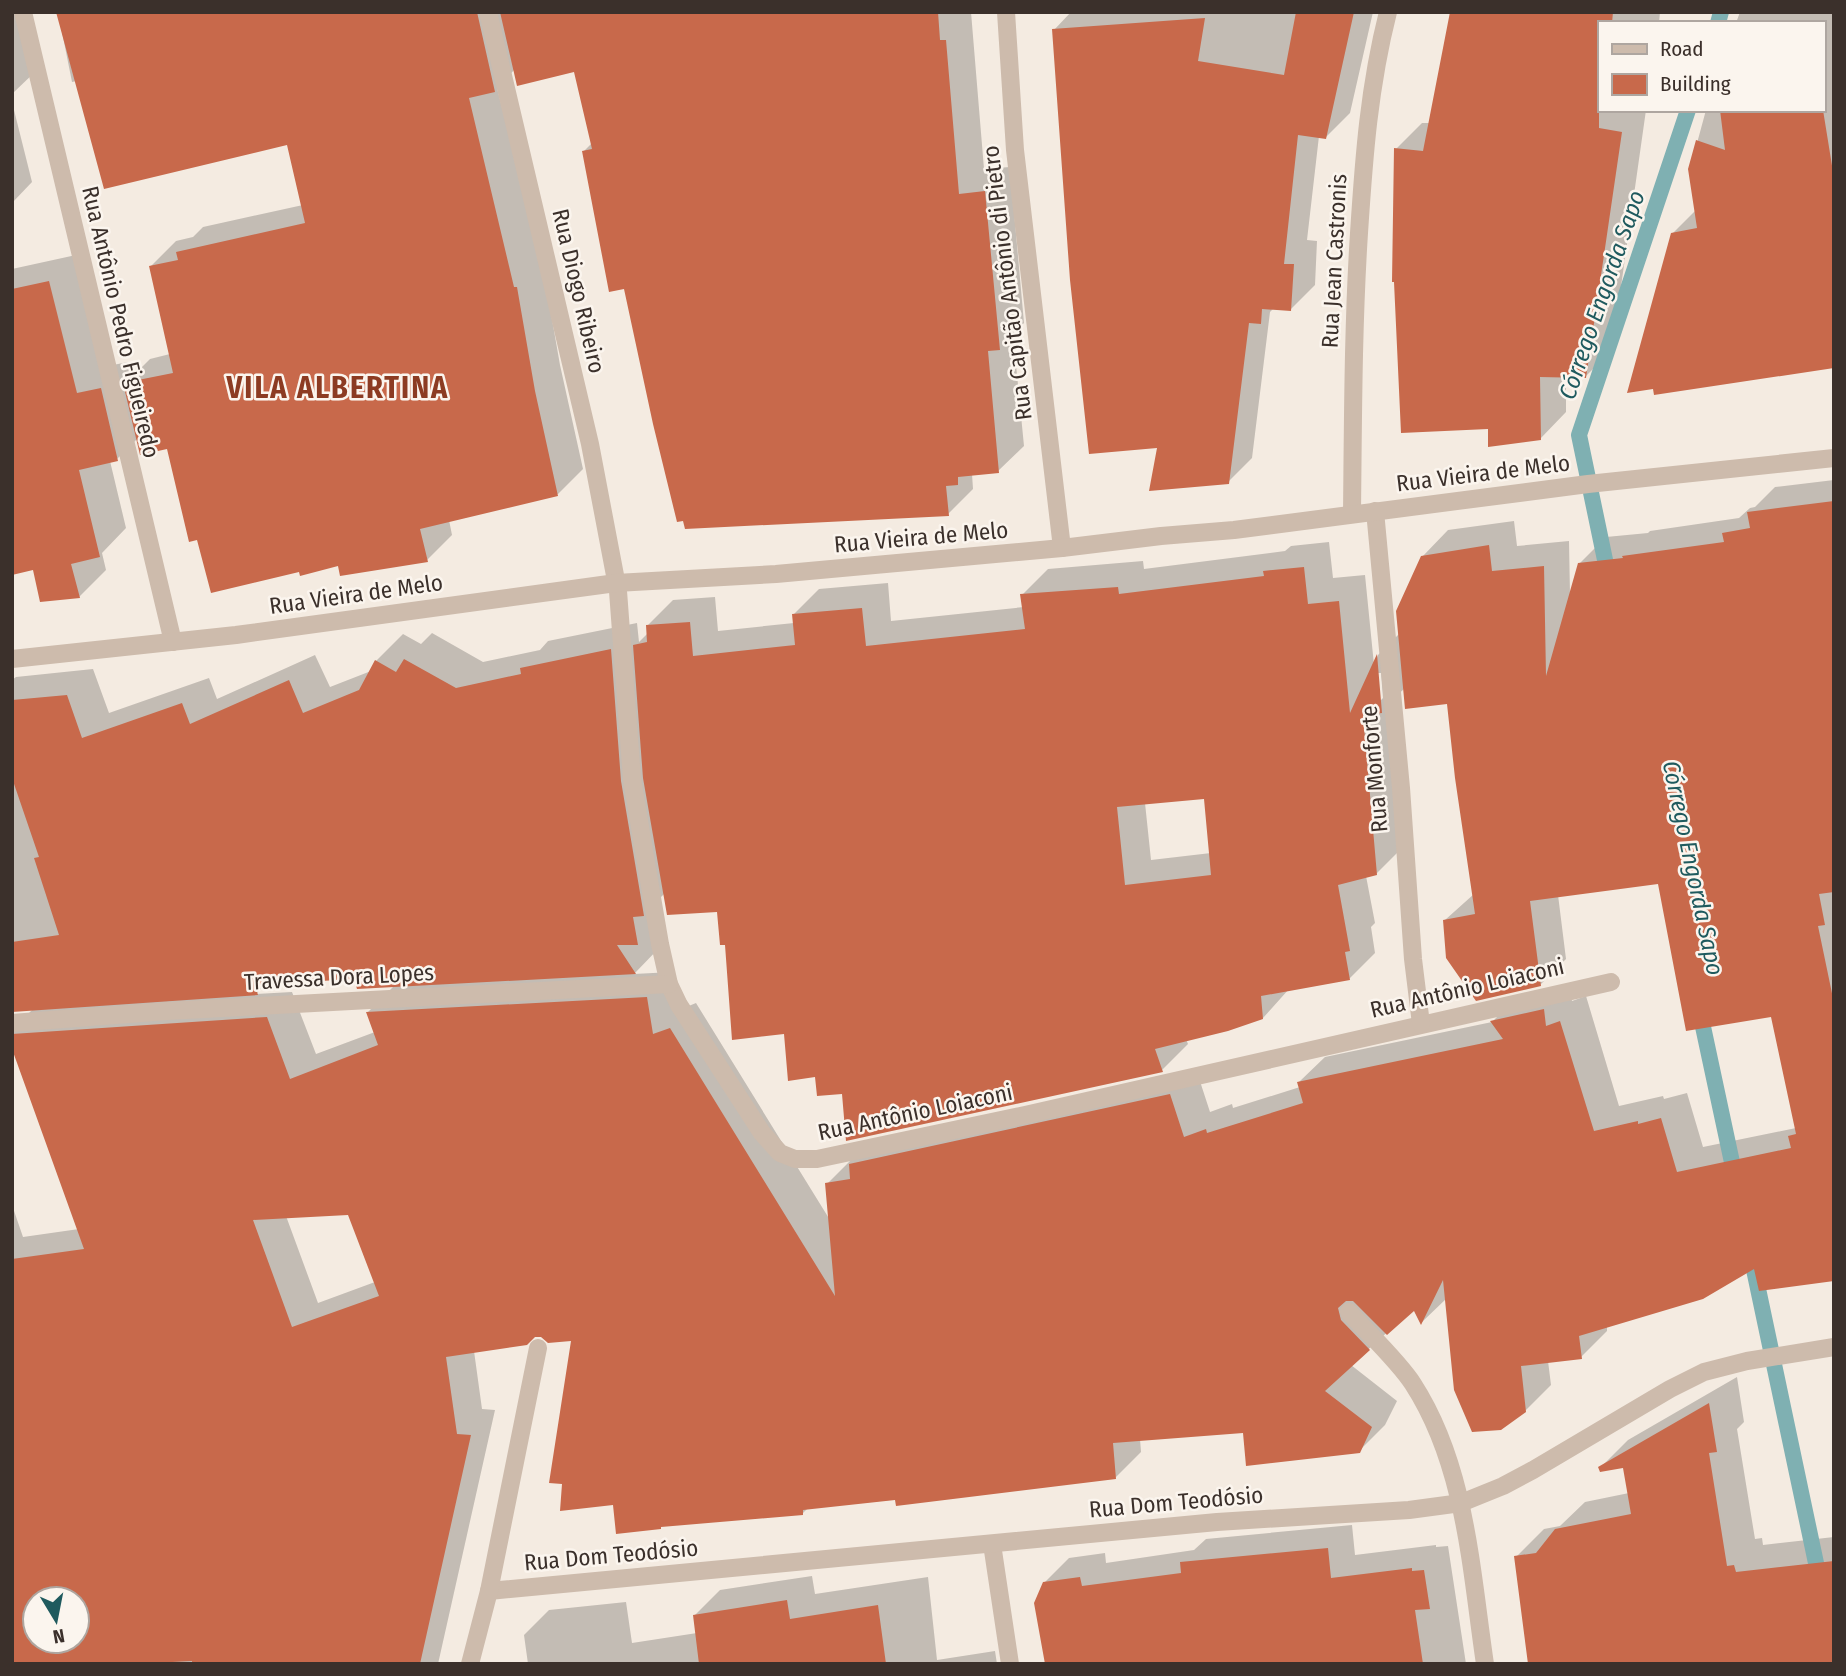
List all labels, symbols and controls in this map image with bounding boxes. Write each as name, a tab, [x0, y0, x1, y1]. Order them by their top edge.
legend	[1598, 21, 1825, 112]
text: Road	[1660, 36, 1704, 62]
text: Building	[1660, 71, 1731, 97]
street label: Rua Capitão Antônio di Pietro	[976, 144, 1038, 422]
street label: Rua Jean Castronis	[1315, 173, 1353, 349]
street label: Rua Antônio Pedro Figueiredo	[76, 183, 166, 461]
water label: Córrego Engorda Sapo	[1553, 187, 1651, 403]
street label: Rua Diogo Ribeiro	[547, 206, 611, 376]
district label: VILA ALBERTINA	[226, 370, 449, 406]
street label: Rua Vieira de Melo	[1395, 448, 1571, 498]
street label: Rua Vieira de Melo	[833, 515, 1009, 559]
street label: Rua Vieira de Melo	[268, 568, 444, 620]
street label: Rua Monforte	[1355, 704, 1393, 834]
water label: Córrego Engorda Sapo	[1657, 758, 1729, 978]
street label: Rua Antônio Loiaconi	[1367, 952, 1567, 1024]
street label: Travessa Dora Lopes	[243, 958, 435, 996]
street label: Rua Antônio Loiaconi	[815, 1078, 1015, 1146]
street label: Rua Dom Teodósio	[1088, 1480, 1264, 1524]
street label: Rua Dom Teodósio	[523, 1533, 699, 1577]
north arrow	[21, 1585, 91, 1655]
text: N	[51, 1624, 66, 1649]

